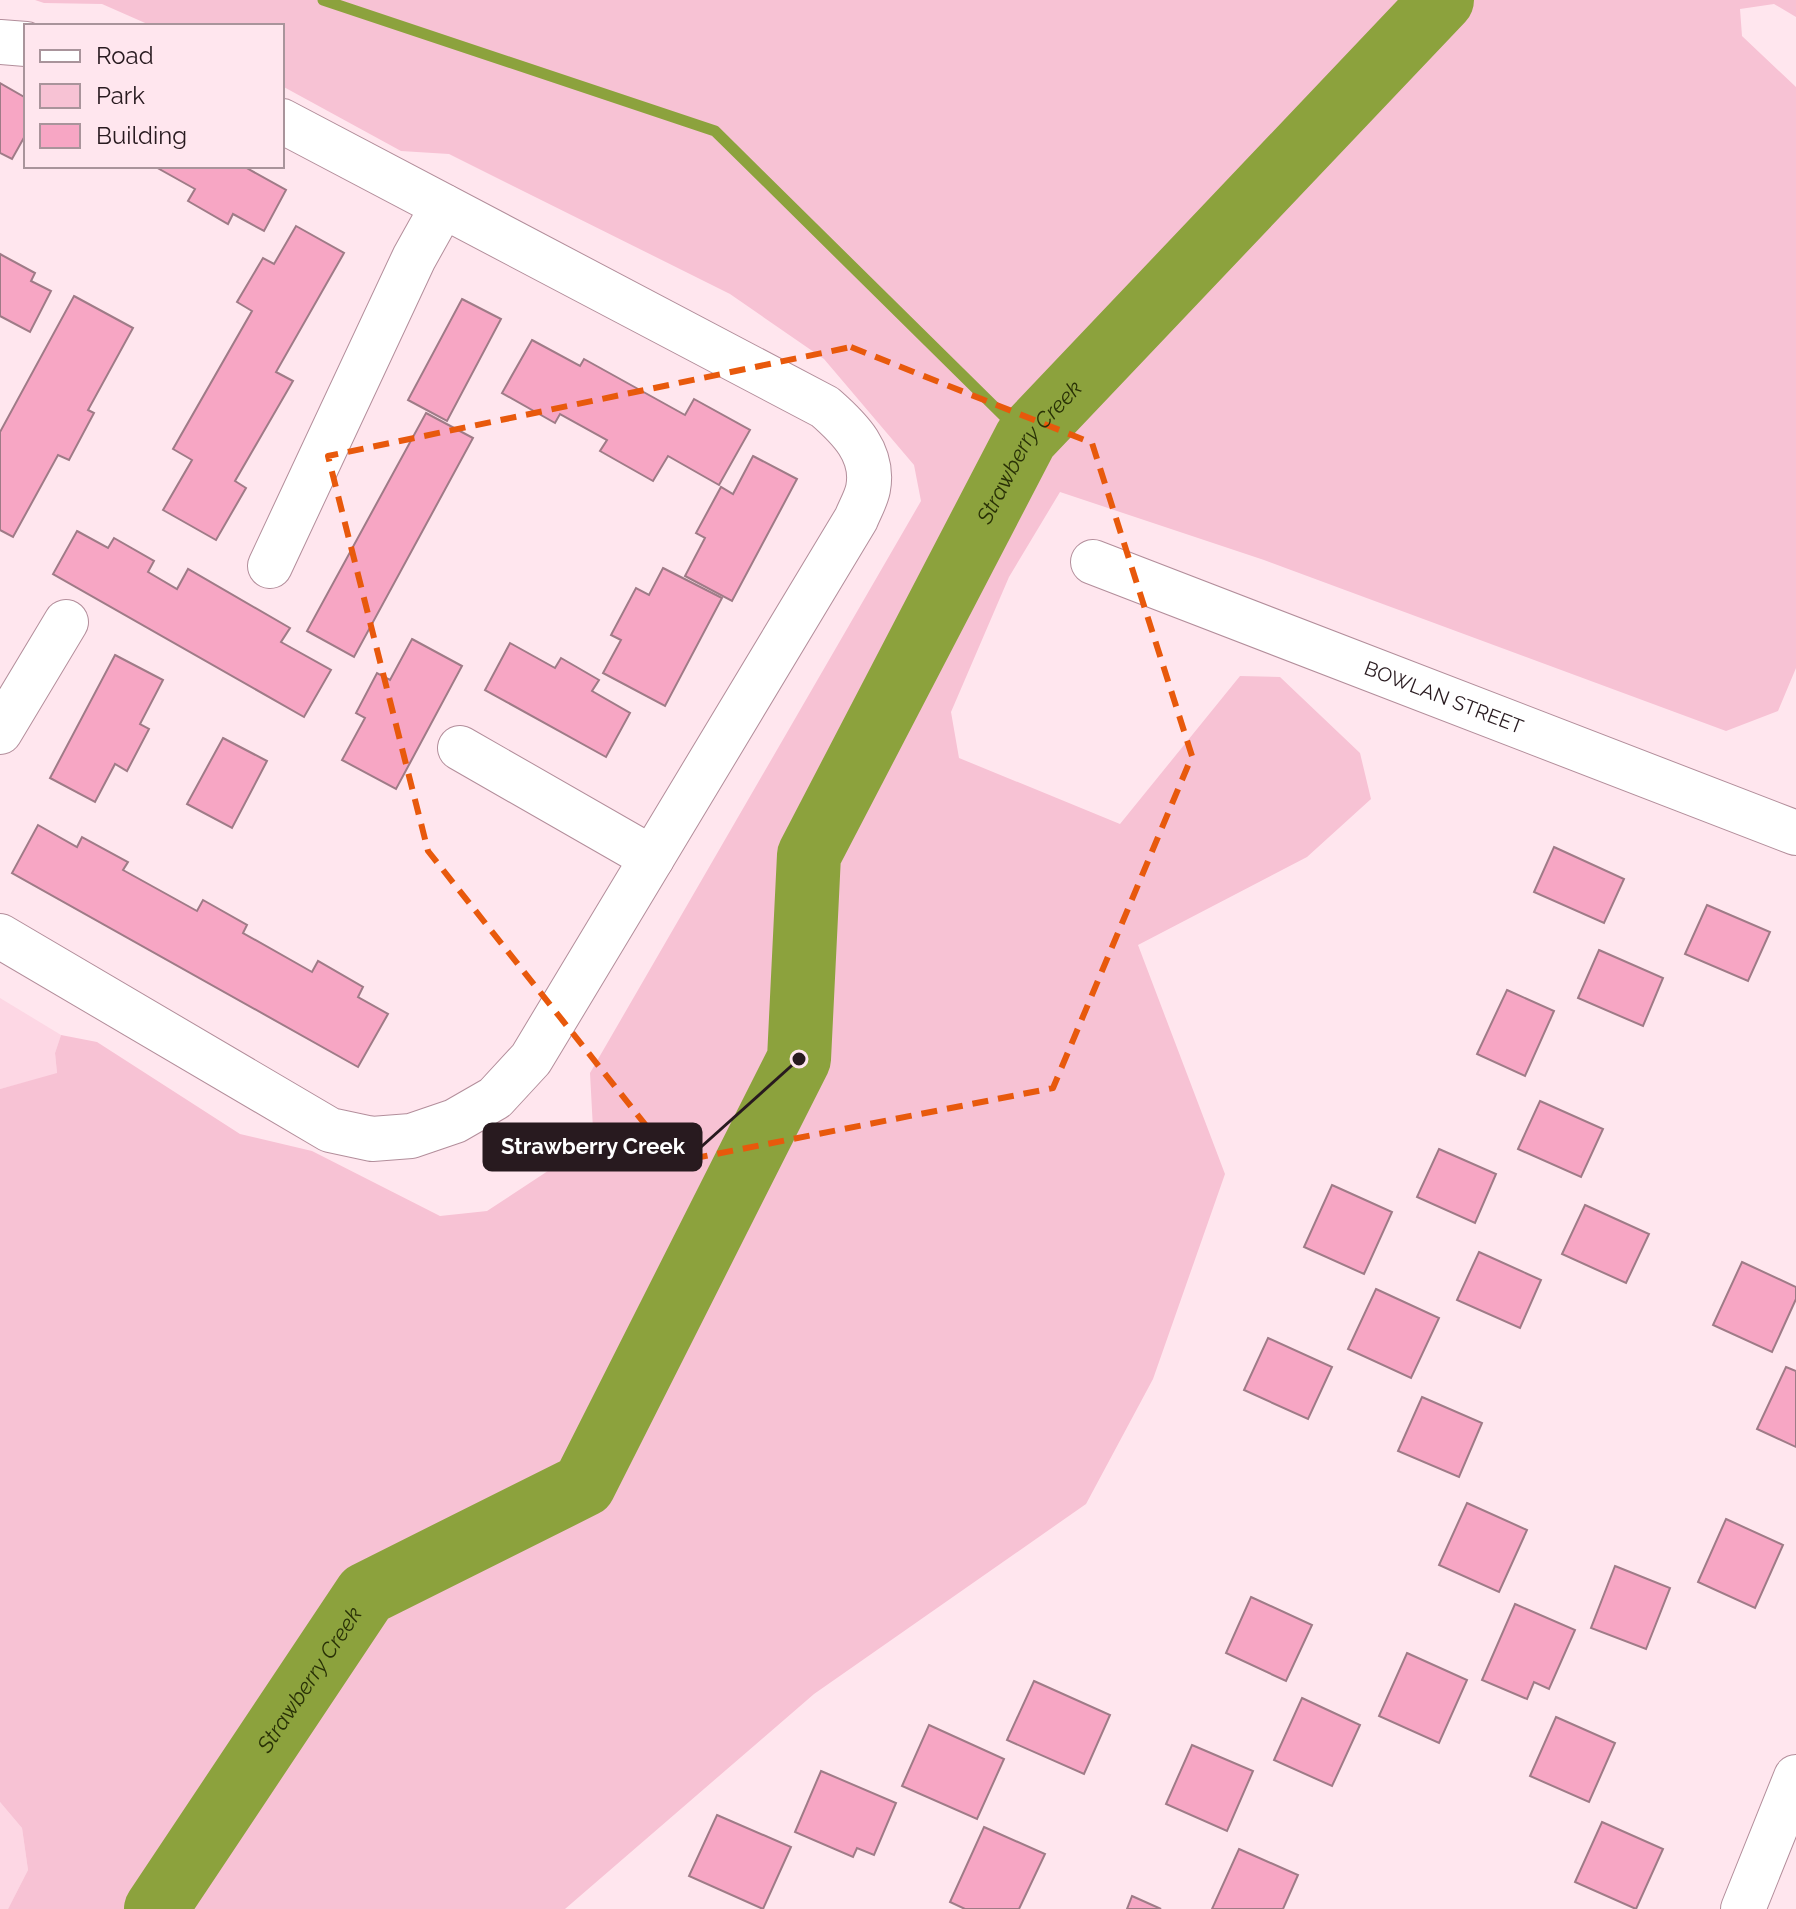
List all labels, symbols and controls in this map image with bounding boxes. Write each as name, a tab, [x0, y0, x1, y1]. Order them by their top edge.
legend	[24, 24, 284, 168]
text: Road	[96, 41, 154, 70]
text: Park	[96, 81, 145, 110]
text: Building	[96, 121, 187, 150]
water label: Strawberry Creek	[970, 375, 1087, 529]
street label: BOWLAN STREET	[1361, 656, 1527, 739]
callout: Strawberry Creek	[484, 1124, 701, 1170]
text: Strawberry Creek	[501, 1133, 686, 1159]
water label: Strawberry Creek	[251, 1601, 367, 1758]

